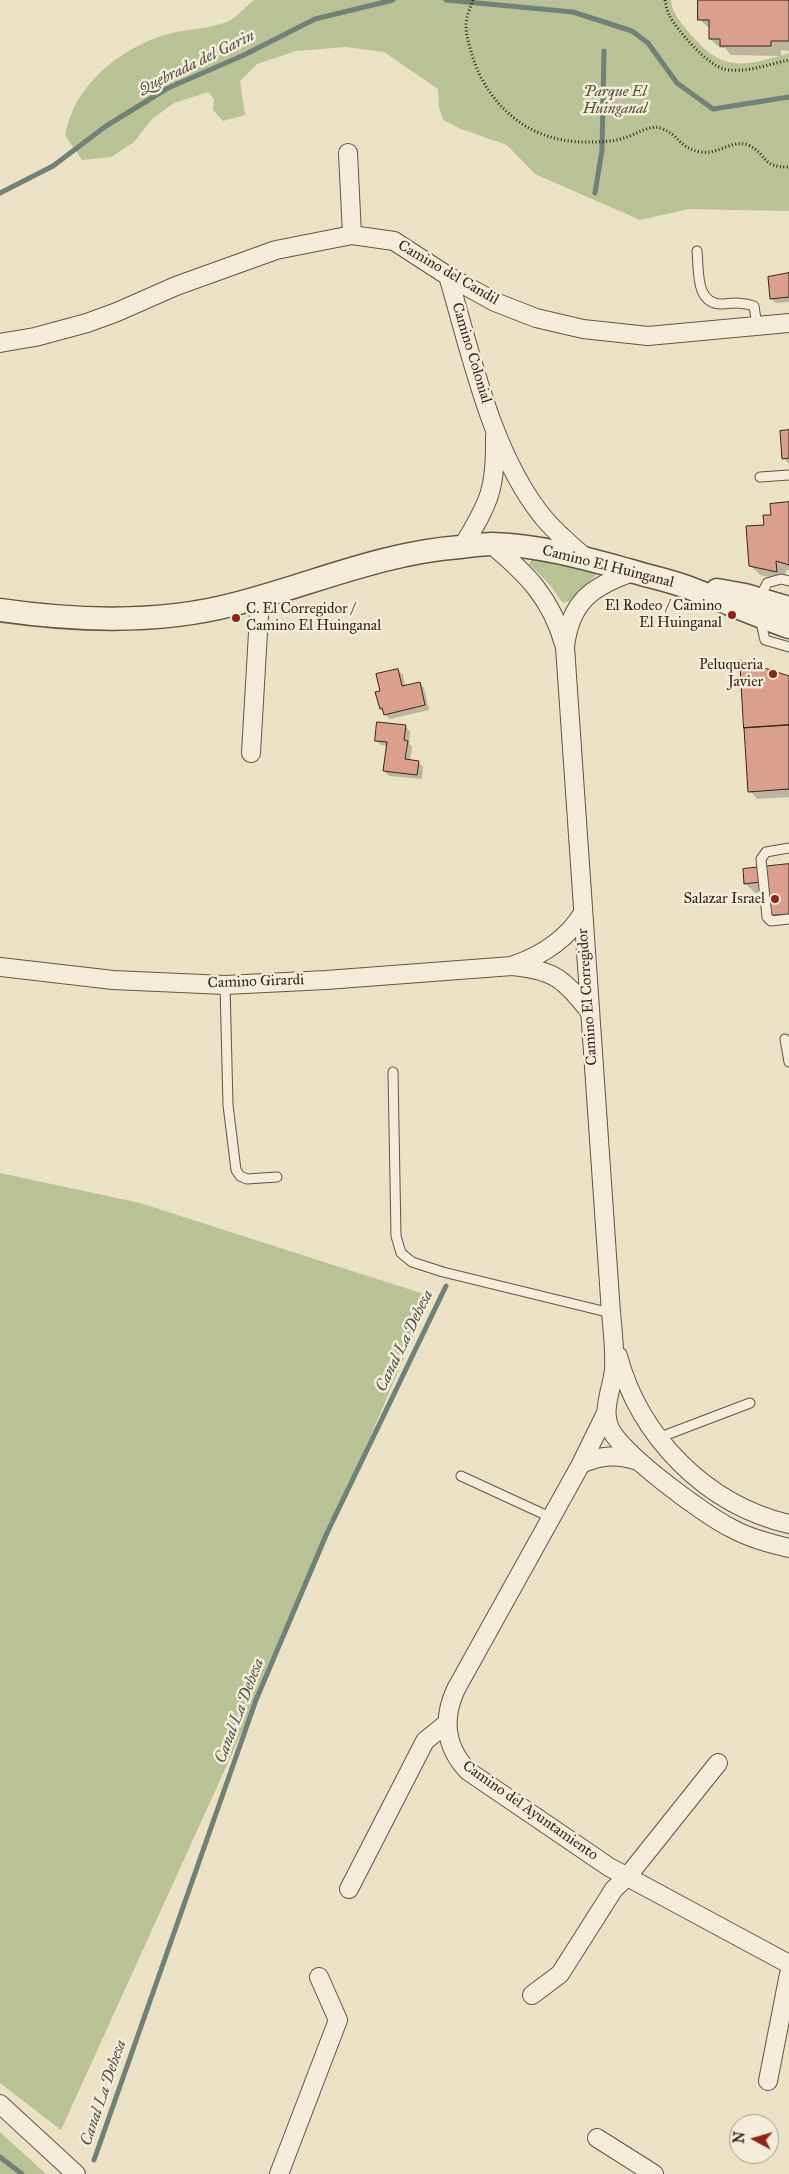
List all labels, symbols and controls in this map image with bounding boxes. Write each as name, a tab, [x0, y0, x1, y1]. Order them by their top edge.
water label: Quebrada del Garin	[136, 27, 258, 99]
park label: Parque El Huinganal	[583, 83, 647, 118]
street label: Camino del Candil	[394, 237, 502, 309]
street label: Camino Colonial	[447, 300, 495, 406]
street label: Camino El Huinganal	[540, 542, 676, 592]
place label: El Rodeo / Camino El Huinganal	[605, 597, 722, 632]
place label: C. El Corregidor / Camino El Huinganal	[246, 600, 381, 635]
marker: El Rodeo / Camino El Huinganal	[726, 609, 738, 621]
marker: C. El Corregidor / Camino El Huinganal	[230, 612, 242, 624]
place label: Peluqueria Javier	[699, 656, 763, 691]
marker: Peluqueria Javier	[767, 668, 779, 680]
place label: Salazar Israel	[683, 890, 765, 908]
marker: Salazar Israel	[769, 893, 781, 905]
street label: Camino El Corregidor	[574, 928, 602, 1066]
street label: Camino Girardi	[207, 971, 305, 993]
water label: Canal La Dehesa	[372, 1287, 438, 1395]
water label: Canal La Dehesa	[211, 1656, 269, 1766]
street label: Camino del Ayuntamiento	[459, 1757, 601, 1865]
water label: Canal La Dehesa	[77, 2038, 131, 2148]
north arrow	[729, 2114, 779, 2164]
text: N	[731, 2131, 749, 2144]

